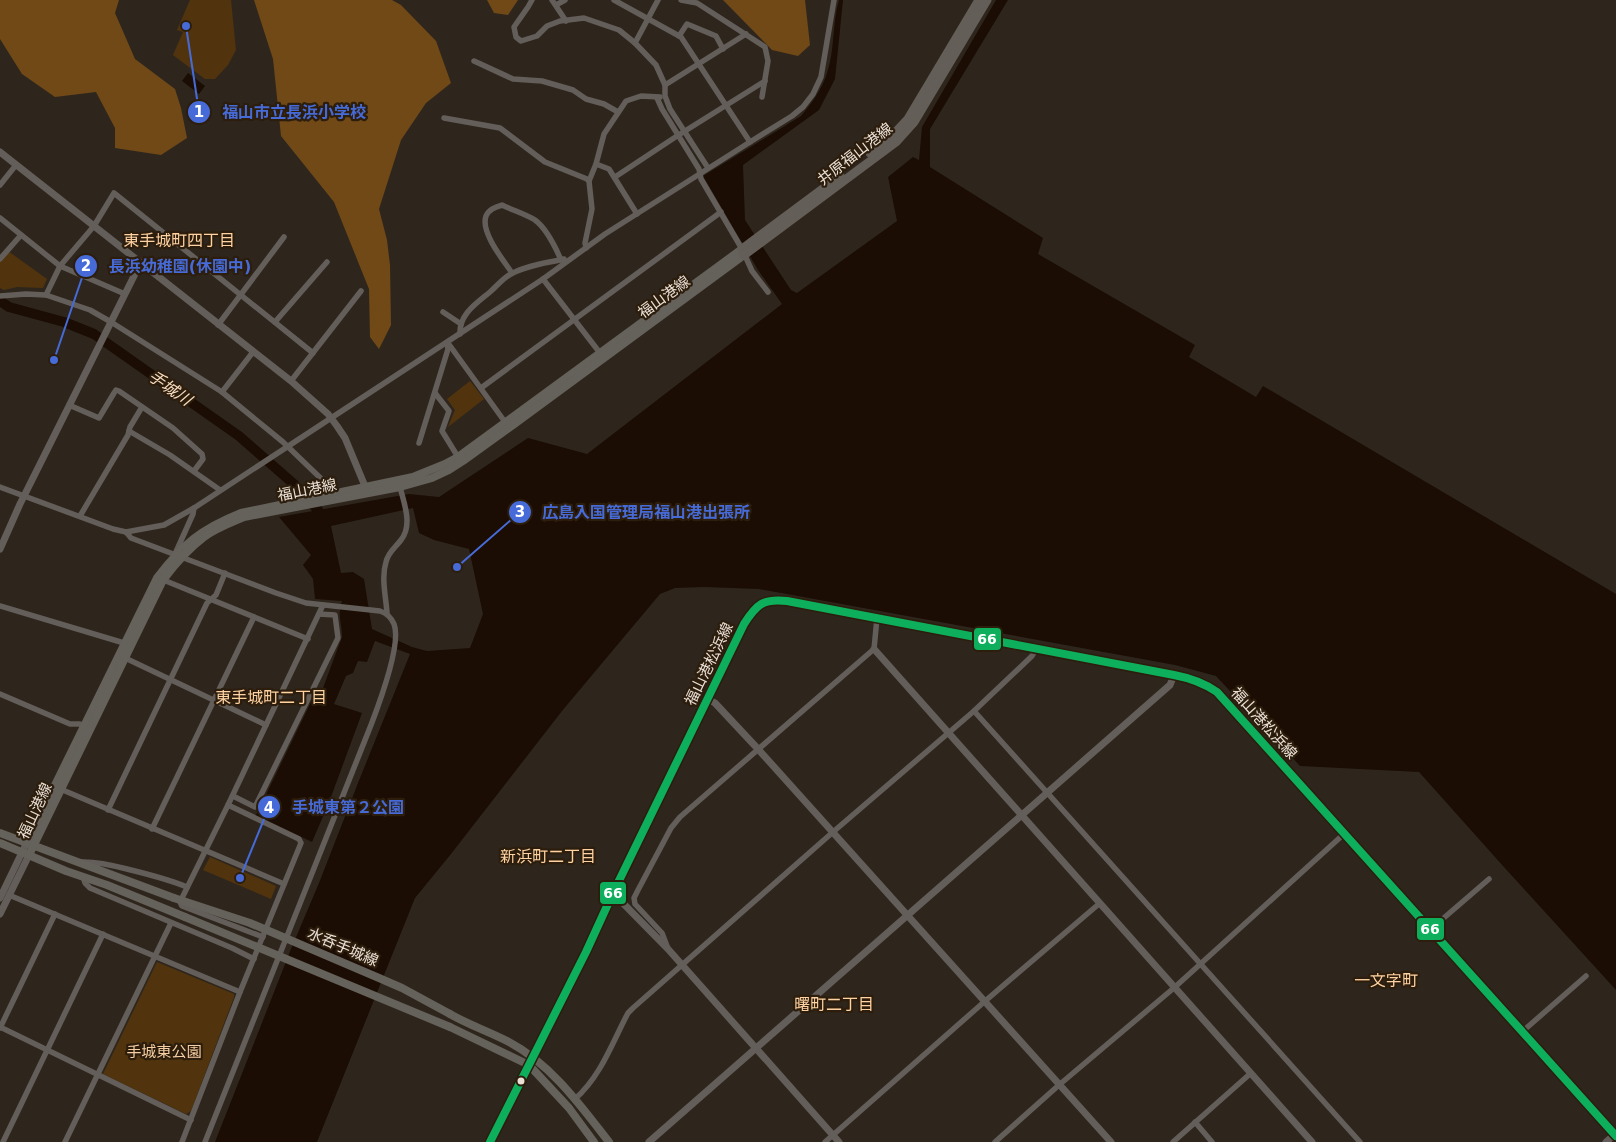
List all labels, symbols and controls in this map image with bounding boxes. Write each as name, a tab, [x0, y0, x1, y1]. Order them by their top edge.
callout: 福山市立長浜小学校	[187, 96, 376, 127]
text: 1	[194, 103, 204, 121]
text: 福山市立長浜小学校	[222, 103, 366, 122]
street label: 井原福山港線	[814, 119, 896, 189]
district label: 東手城町四丁目	[123, 231, 235, 250]
callout: 長浜幼稚園(休園中)	[73, 251, 261, 282]
text: 2	[81, 257, 91, 275]
text: 長浜幼稚園(休園中)	[109, 257, 251, 276]
street label: 福山港線	[634, 272, 694, 322]
water label: 手城川	[145, 366, 197, 411]
street label: 福山港線	[276, 475, 338, 505]
callout: 広島入国管理局福山港出張所	[507, 497, 760, 528]
text: 3	[515, 503, 525, 521]
text: 広島入国管理局福山港出張所	[542, 503, 750, 522]
street label: 福山港松浜線	[681, 620, 737, 708]
line badge: 66	[973, 627, 1002, 651]
text: 66	[977, 631, 997, 647]
street label: 福山港松浜線	[1227, 684, 1301, 762]
district label: 東手城町二丁目	[215, 688, 327, 707]
street label: 福山港線	[14, 780, 56, 842]
callout: 手城東第２公園	[257, 792, 414, 823]
text: 手城東第２公園	[292, 798, 404, 817]
text: 4	[264, 799, 274, 817]
district label: 新浜町二丁目	[500, 847, 596, 866]
line badge: 66	[599, 881, 627, 905]
text: 66	[603, 885, 623, 901]
line badge: 66	[1416, 917, 1445, 941]
text: 66	[1420, 921, 1440, 937]
street label: 水呑手城線	[305, 924, 381, 970]
district label: 一文字町	[1354, 971, 1418, 990]
district label: 曙町二丁目	[794, 995, 874, 1014]
park label: 手城東公園	[126, 1043, 202, 1061]
unlabelled marker	[516, 1076, 526, 1086]

